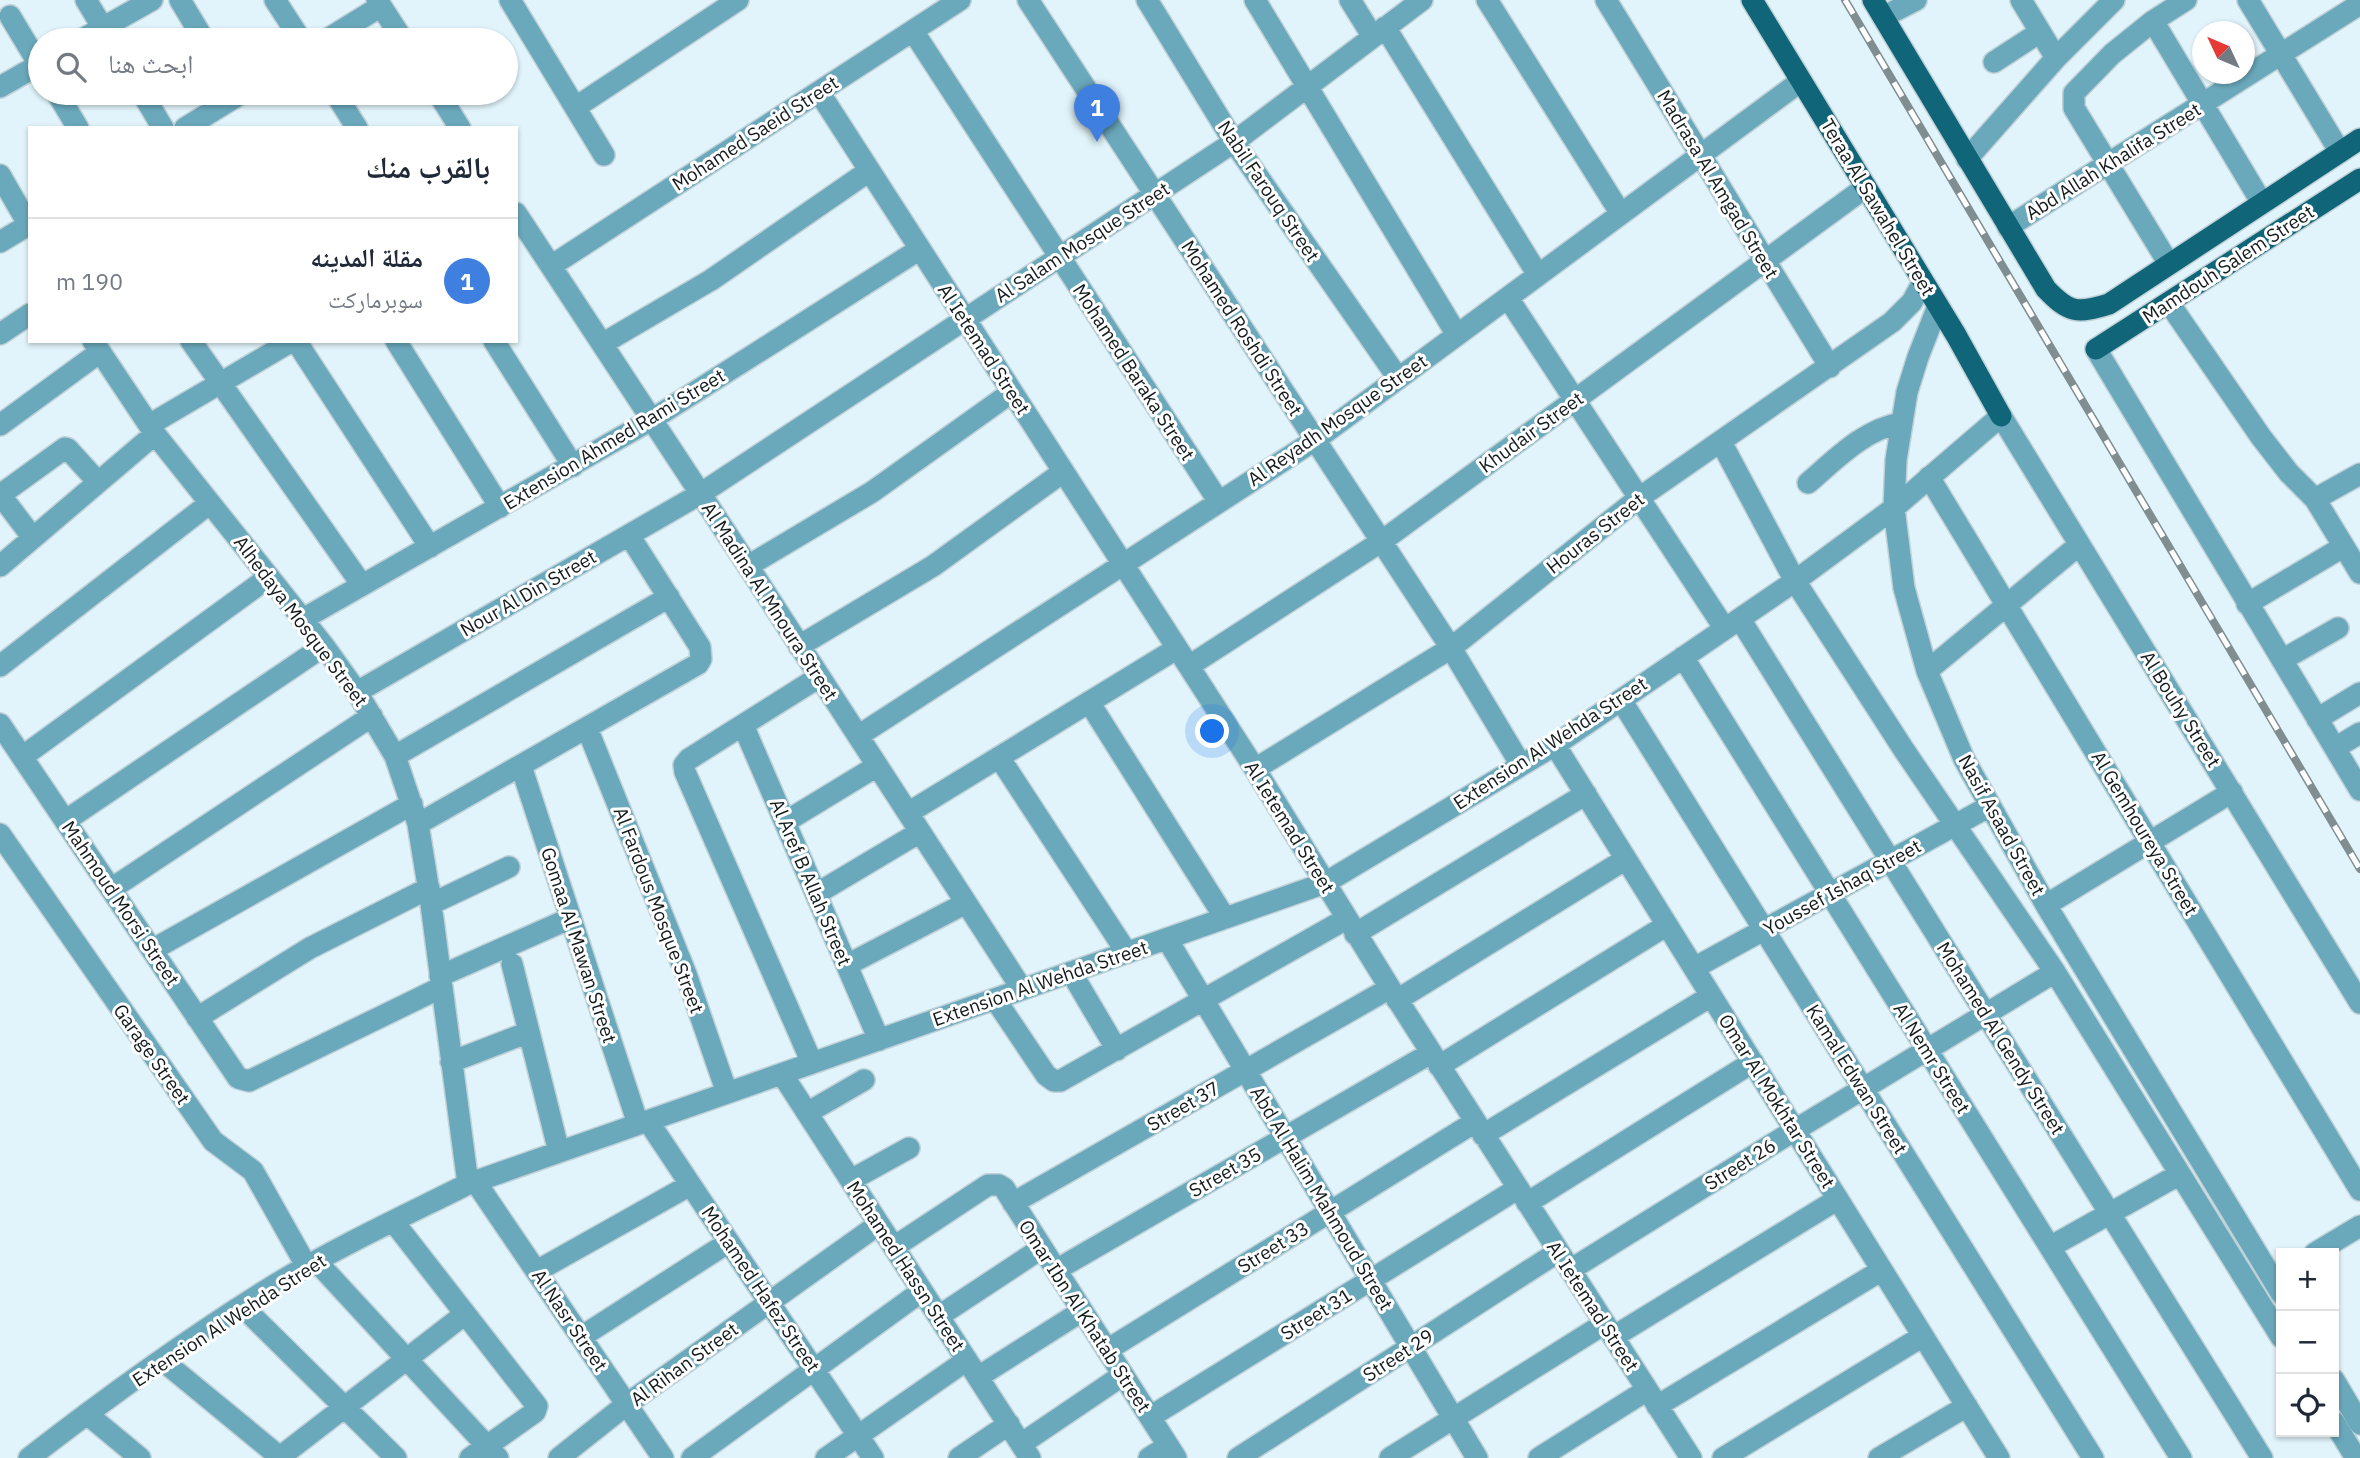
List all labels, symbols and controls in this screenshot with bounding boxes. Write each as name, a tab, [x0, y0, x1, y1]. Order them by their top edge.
north arrow	[2192, 21, 2255, 84]
search box	[28, 28, 518, 105]
text: ابحث هنا	[108, 46, 193, 80]
icon: search	[52, 48, 90, 86]
street label: Mohamed Saeid Street	[667, 70, 843, 196]
pin: 1	[1074, 84, 1120, 142]
street label: Madrasa Al Amgad Street	[1652, 85, 1784, 283]
street label: Abd Allah Khalifa Street	[2021, 97, 2205, 225]
street label: Teraa Al Sawahel Street	[1816, 114, 1940, 300]
street label: Nabil Farouq Street	[1213, 116, 1325, 266]
text: بالقرب منك	[366, 147, 490, 186]
street label: Al Salam Mosque Street	[990, 176, 1174, 308]
street label: Mamdouh Salem Street	[2138, 200, 2318, 328]
street label: Mohamed Roshdi Street	[1176, 236, 1308, 420]
text: مقلة المدينه	[310, 240, 423, 274]
text: 190 m	[56, 266, 123, 296]
text: 1	[460, 266, 474, 296]
street label: Al Ietemad Street	[933, 279, 1035, 419]
street label: Mohamed Baraka Street	[1068, 279, 1200, 465]
text: سوبرماركت	[328, 284, 423, 314]
street label: Al Reyadh Mosque Street	[1243, 349, 1431, 491]
street label: Extension Ahmed Rami Street	[499, 363, 729, 515]
street label: Khudair Street	[1474, 386, 1588, 478]
street label: Houras Street	[1541, 487, 1649, 579]
street label: Al Madina Al Mnoura Street	[697, 497, 843, 705]
street label: Alhedaya Mosque Street	[229, 531, 373, 711]
street label: Nour Al Din Street	[456, 544, 600, 642]
street label: Al Bouhy Street	[2136, 646, 2226, 772]
street label: Extension Al Wehda Street	[1449, 671, 1651, 815]
your location	[1195, 714, 1229, 748]
street label: Al Gemhoureya Street	[2086, 746, 2204, 920]
street label: Nasif Asaad Street	[1953, 750, 2051, 900]
street label: Al Ietemad Street	[1240, 757, 1340, 897]
street label: Al Aref B Allah Street	[765, 795, 857, 969]
street label: Al Fardous Mosque Street	[609, 803, 709, 1017]
street label: Mahmoud Morsi Street	[57, 816, 185, 990]
street label: Youssef Ishaq Street	[1759, 834, 1925, 940]
street label: Gomaa Al Mawan Street	[536, 844, 622, 1046]
street label: Extension Al Wehda Street	[929, 935, 1151, 1031]
street label: Mohamed Al Gendy Street	[1932, 937, 2070, 1139]
street label: Al Nemr Street	[1888, 998, 1976, 1118]
street label: Garage Street	[109, 999, 195, 1109]
street label: Kamal Edwan Street	[1801, 1000, 1913, 1158]
street label: Omar Al Mokhtar Street	[1714, 1010, 1840, 1192]
street label: Street 37	[1143, 1076, 1223, 1136]
street label: Abd Al Halim Mahmoud Street	[1246, 1082, 1398, 1314]
street label: Street 26	[1700, 1133, 1780, 1195]
street label: Street 35	[1185, 1142, 1265, 1202]
street label: Mohamed Hassn Street	[842, 1176, 970, 1356]
street label: Mohamed Hafez Street	[697, 1201, 825, 1377]
street label: Omar Ibn Al Khatab Street	[1014, 1215, 1156, 1417]
street label: Street 33	[1233, 1216, 1313, 1278]
street label: Al Ietemad Street	[1542, 1236, 1644, 1376]
street label: Extension Al Wehda Street	[128, 1248, 330, 1392]
map controls	[2276, 1248, 2339, 1437]
button: +	[2276, 1248, 2339, 1311]
street label: Al Nasr Street	[527, 1264, 613, 1376]
street label: Street 31	[1276, 1283, 1356, 1345]
button: −	[2276, 1311, 2339, 1374]
street label: Al Rihan Street	[626, 1317, 742, 1411]
street label: Street 29	[1358, 1323, 1438, 1387]
button: locate	[2276, 1374, 2339, 1437]

